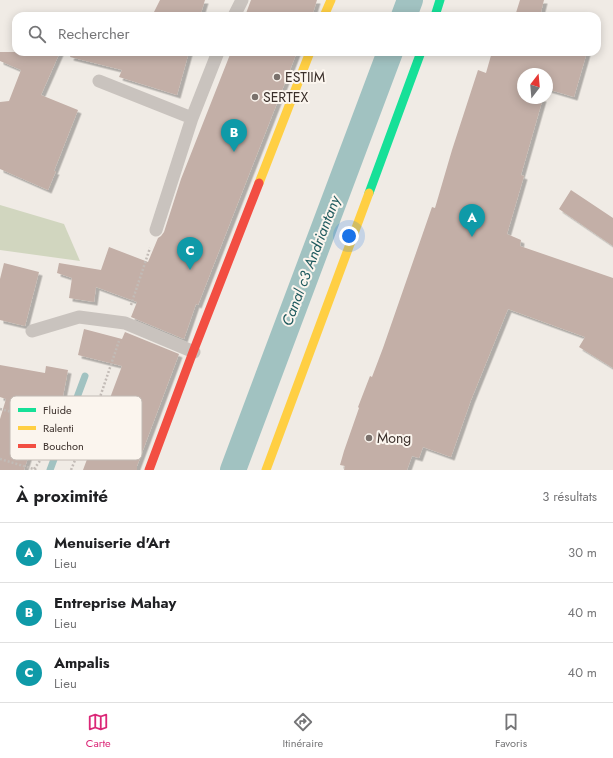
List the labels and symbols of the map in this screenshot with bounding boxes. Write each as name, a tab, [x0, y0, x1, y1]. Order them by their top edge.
place label: ESTIIM	[285, 67, 325, 87]
north arrow	[517, 68, 553, 104]
marker: ESTIIM	[272, 72, 282, 82]
place label: SERTEX	[263, 87, 308, 107]
marker: SERTEX	[250, 92, 260, 102]
pin: B	[221, 119, 247, 152]
water label: Canal c3 Andriantany	[276, 191, 346, 329]
pin: A	[459, 204, 485, 237]
your location	[339, 226, 359, 246]
pin: C	[177, 237, 203, 270]
legend	[10, 396, 142, 460]
text: Fluide	[43, 402, 72, 418]
text: Ralenti	[43, 420, 74, 436]
place label: Mong	[377, 428, 411, 448]
marker: Mong	[364, 433, 374, 443]
text: Bouchon	[43, 438, 84, 454]

